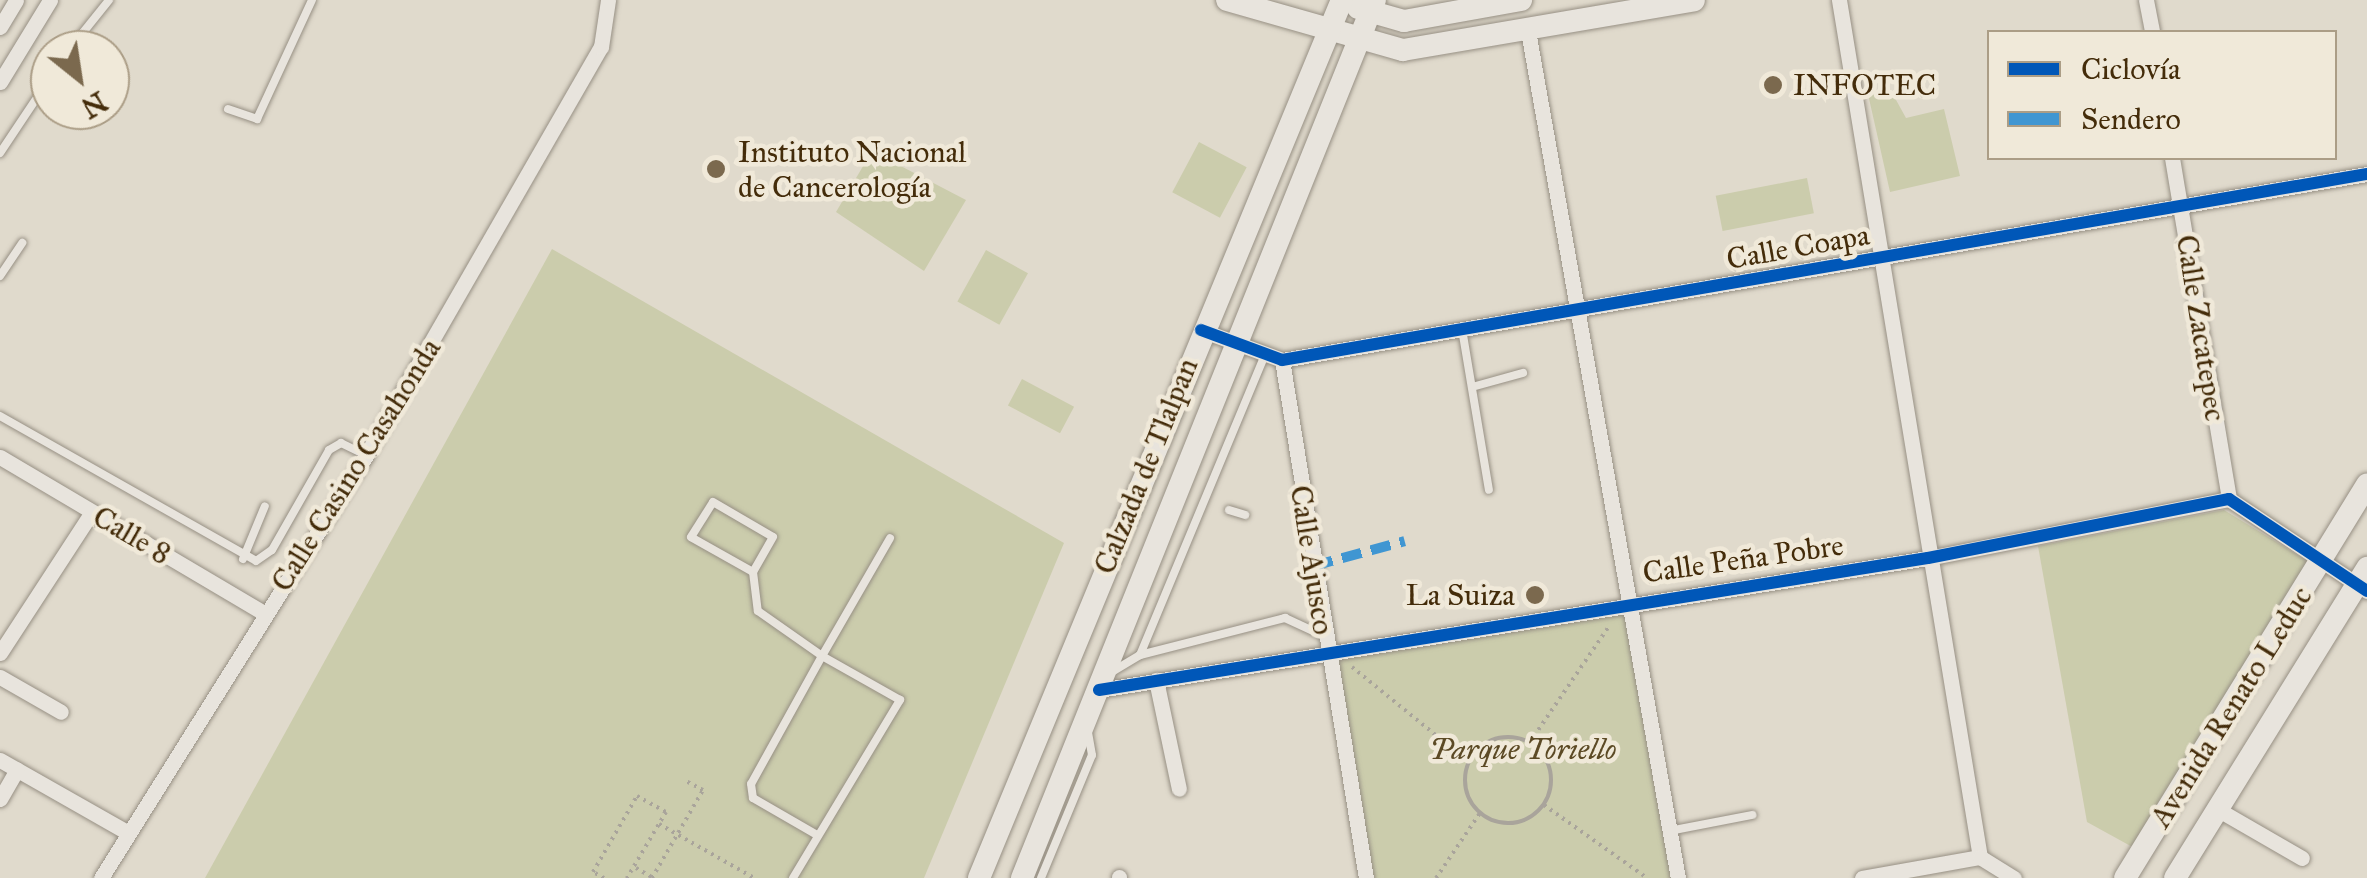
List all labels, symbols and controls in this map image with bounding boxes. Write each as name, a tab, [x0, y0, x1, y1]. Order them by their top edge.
north arrow	[30, 30, 130, 130]
legend	[1987, 30, 2337, 160]
text: Ciclovía	[2081, 51, 2181, 87]
place label: INFOTEC	[1793, 67, 1936, 103]
marker: INFOTEC	[1762, 74, 1784, 96]
text: N	[75, 84, 113, 126]
text: Sendero	[2081, 101, 2181, 137]
place label: Instituto Nacional de Cancerología	[738, 134, 966, 204]
marker: Instituto Nacional de Cancerología	[703, 156, 729, 182]
street label: Calle Coapa	[1724, 217, 1872, 277]
street label: Calle Zacatepec	[2169, 232, 2233, 424]
street label: Calle Casino Casahonda	[264, 332, 448, 598]
street label: Calzada de Tlalpan	[1086, 353, 1206, 579]
street label: Calle Ajusco	[1282, 483, 1342, 637]
street label: Calle 8	[87, 498, 177, 572]
street label: Calle Peña Pobre	[1640, 527, 1846, 591]
place label: La Suiza	[1406, 577, 1515, 613]
street label: Avenida Renato Leduc	[2142, 580, 2320, 834]
marker: La Suiza	[1524, 584, 1546, 606]
park label: Parque Toriello	[1430, 731, 1616, 767]

